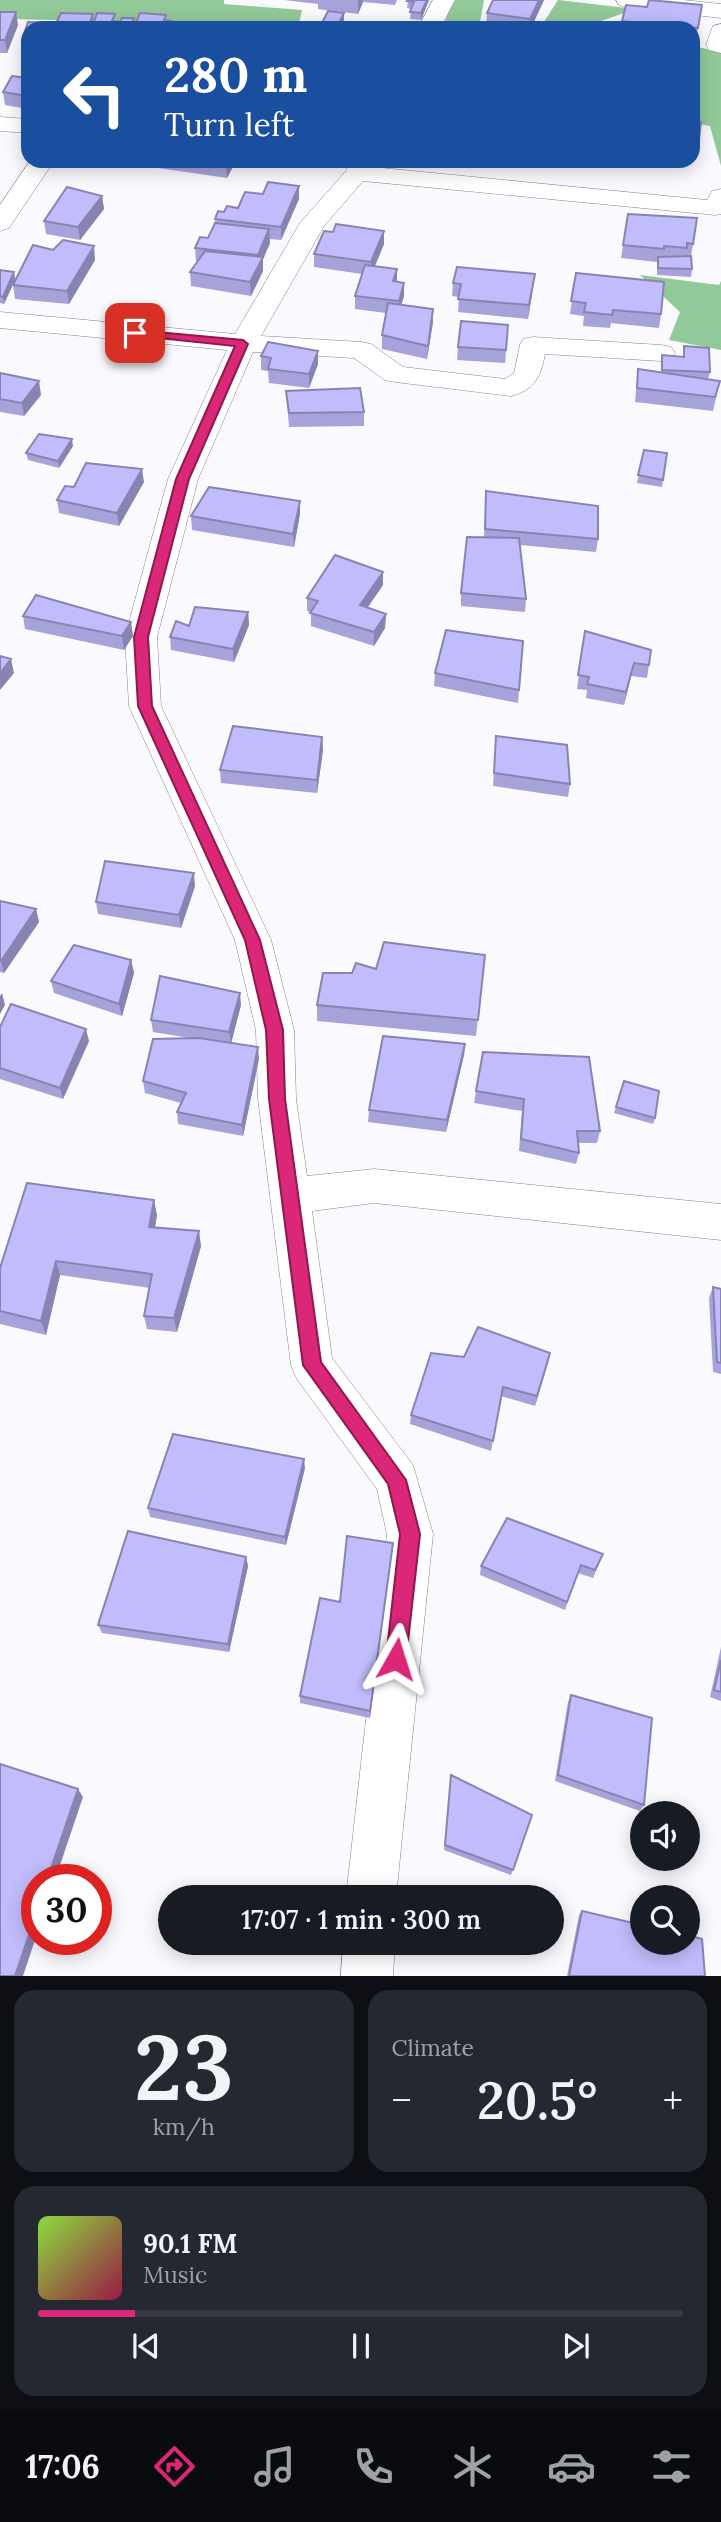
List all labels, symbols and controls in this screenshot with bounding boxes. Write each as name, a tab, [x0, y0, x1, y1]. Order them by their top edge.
text: 280 m	[164, 43, 307, 105]
icon: left	[49, 49, 140, 140]
text: Turn left	[164, 104, 294, 145]
pin	[105, 303, 165, 363]
icon: arrive	[116, 314, 154, 352]
position arrow	[359, 1622, 433, 1696]
map controls	[630, 1801, 700, 1955]
button: sound	[630, 1801, 700, 1871]
speed limit sign: 30	[21, 1864, 112, 1955]
button: search	[630, 1885, 700, 1955]
text: 17:07 · 1 min · 300 m	[241, 1903, 481, 1936]
text: 23	[134, 2008, 233, 2125]
text: Climate	[392, 2033, 474, 2062]
text: 20.5°	[477, 2067, 598, 2133]
text: −	[392, 2076, 412, 2124]
text: +	[663, 2076, 683, 2124]
text: km/h	[153, 2112, 215, 2141]
text: 90.1 FM	[143, 2227, 238, 2260]
text: Music	[143, 2260, 207, 2289]
icon: previous	[127, 2327, 165, 2365]
icon: pause	[342, 2327, 380, 2365]
icon: next	[557, 2327, 595, 2365]
icon: directions	[150, 2442, 199, 2491]
icon: music	[250, 2442, 299, 2491]
icon: phone	[349, 2442, 398, 2491]
icon: climate	[448, 2442, 497, 2491]
icon: car	[547, 2442, 596, 2491]
icon: filters	[647, 2442, 696, 2491]
text: 17:06	[25, 2446, 100, 2487]

